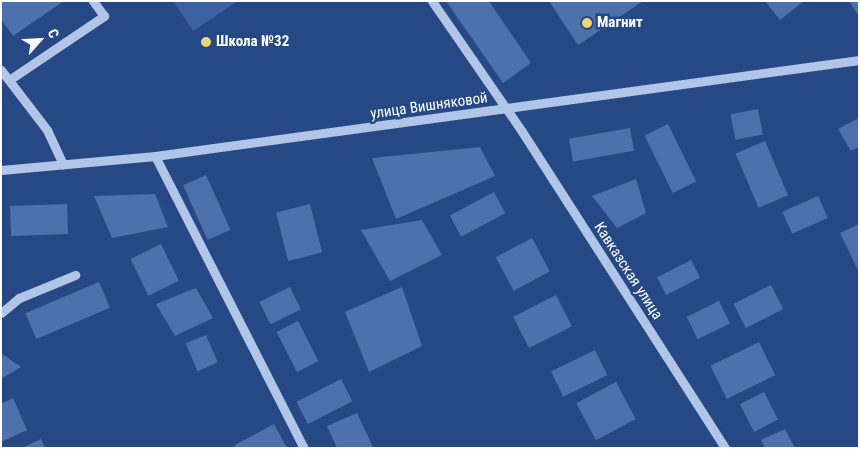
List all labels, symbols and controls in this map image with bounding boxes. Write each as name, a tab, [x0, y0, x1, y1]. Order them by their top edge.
place label: Магнит	[597, 14, 643, 32]
north arrow	[15, 15, 65, 65]
marker: Магнит	[581, 17, 593, 29]
text: С	[45, 26, 62, 41]
place label: Школа №32	[216, 33, 289, 51]
marker: Школа №32	[200, 36, 212, 48]
street label: улица Вишняковой	[369, 89, 489, 123]
street label: Кавказская улица	[590, 219, 666, 323]

